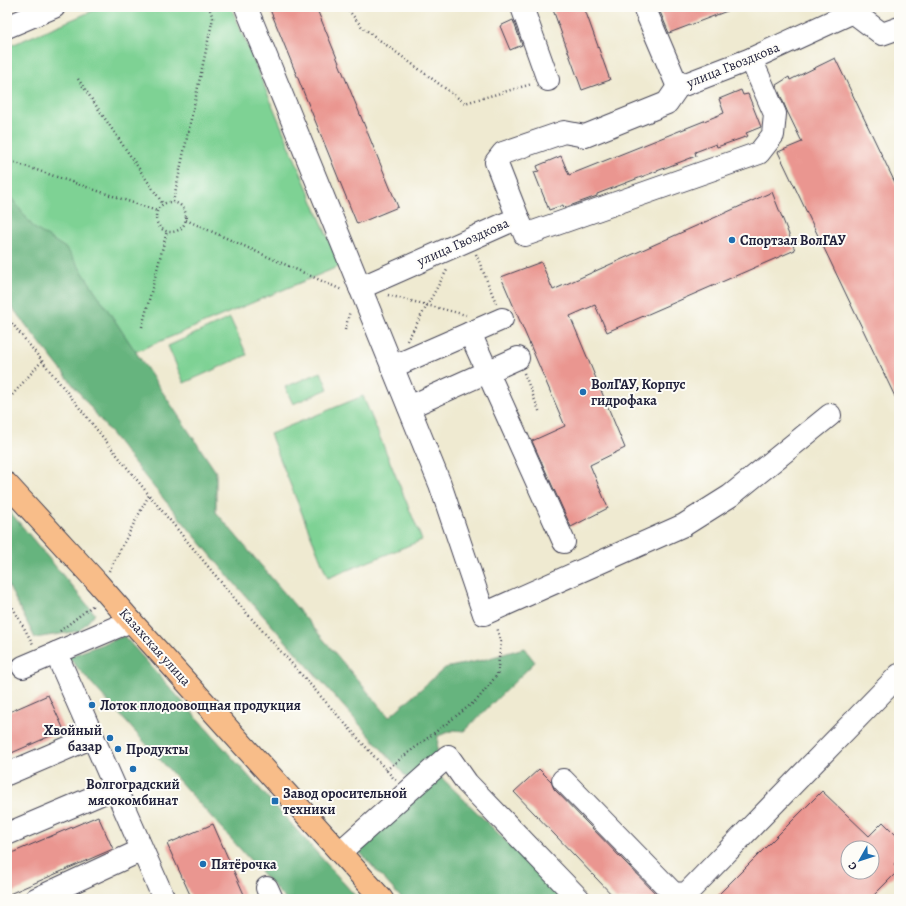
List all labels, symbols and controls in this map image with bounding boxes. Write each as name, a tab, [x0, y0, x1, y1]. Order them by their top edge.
street label: улица Гвоздкова	[683, 38, 783, 93]
street label: улица Гвоздкова	[413, 213, 512, 271]
place label: Спортзал ВолГАУ	[740, 231, 846, 250]
marker: Спортзал ВолГАУ	[727, 235, 737, 245]
place label: ВолГАУ, Корпус гидрофака	[591, 375, 686, 410]
marker: ВолГАУ, Корпус гидрофака	[578, 387, 588, 397]
street label: Казахская улица	[115, 604, 196, 691]
place label: Лоток плодоовощная продукция	[100, 696, 301, 715]
marker: Лоток плодоовощная продукция	[87, 700, 97, 710]
place label: Хвойный базар	[44, 721, 103, 756]
marker: Хвойный базар	[105, 733, 115, 743]
place label: Продукты	[126, 740, 188, 759]
marker: Продукты	[113, 744, 123, 754]
marker: Волгоградский мясокомбинат	[128, 764, 138, 774]
place label: Волгоградский мясокомбинат	[86, 775, 180, 810]
place label: Завод оросительной техники	[283, 784, 407, 819]
marker: Завод оросительной техники	[270, 796, 280, 806]
north arrow	[840, 840, 880, 880]
place label: Пятёрочка	[211, 855, 277, 874]
text: С	[845, 858, 861, 873]
marker: Пятёрочка	[198, 859, 208, 869]

